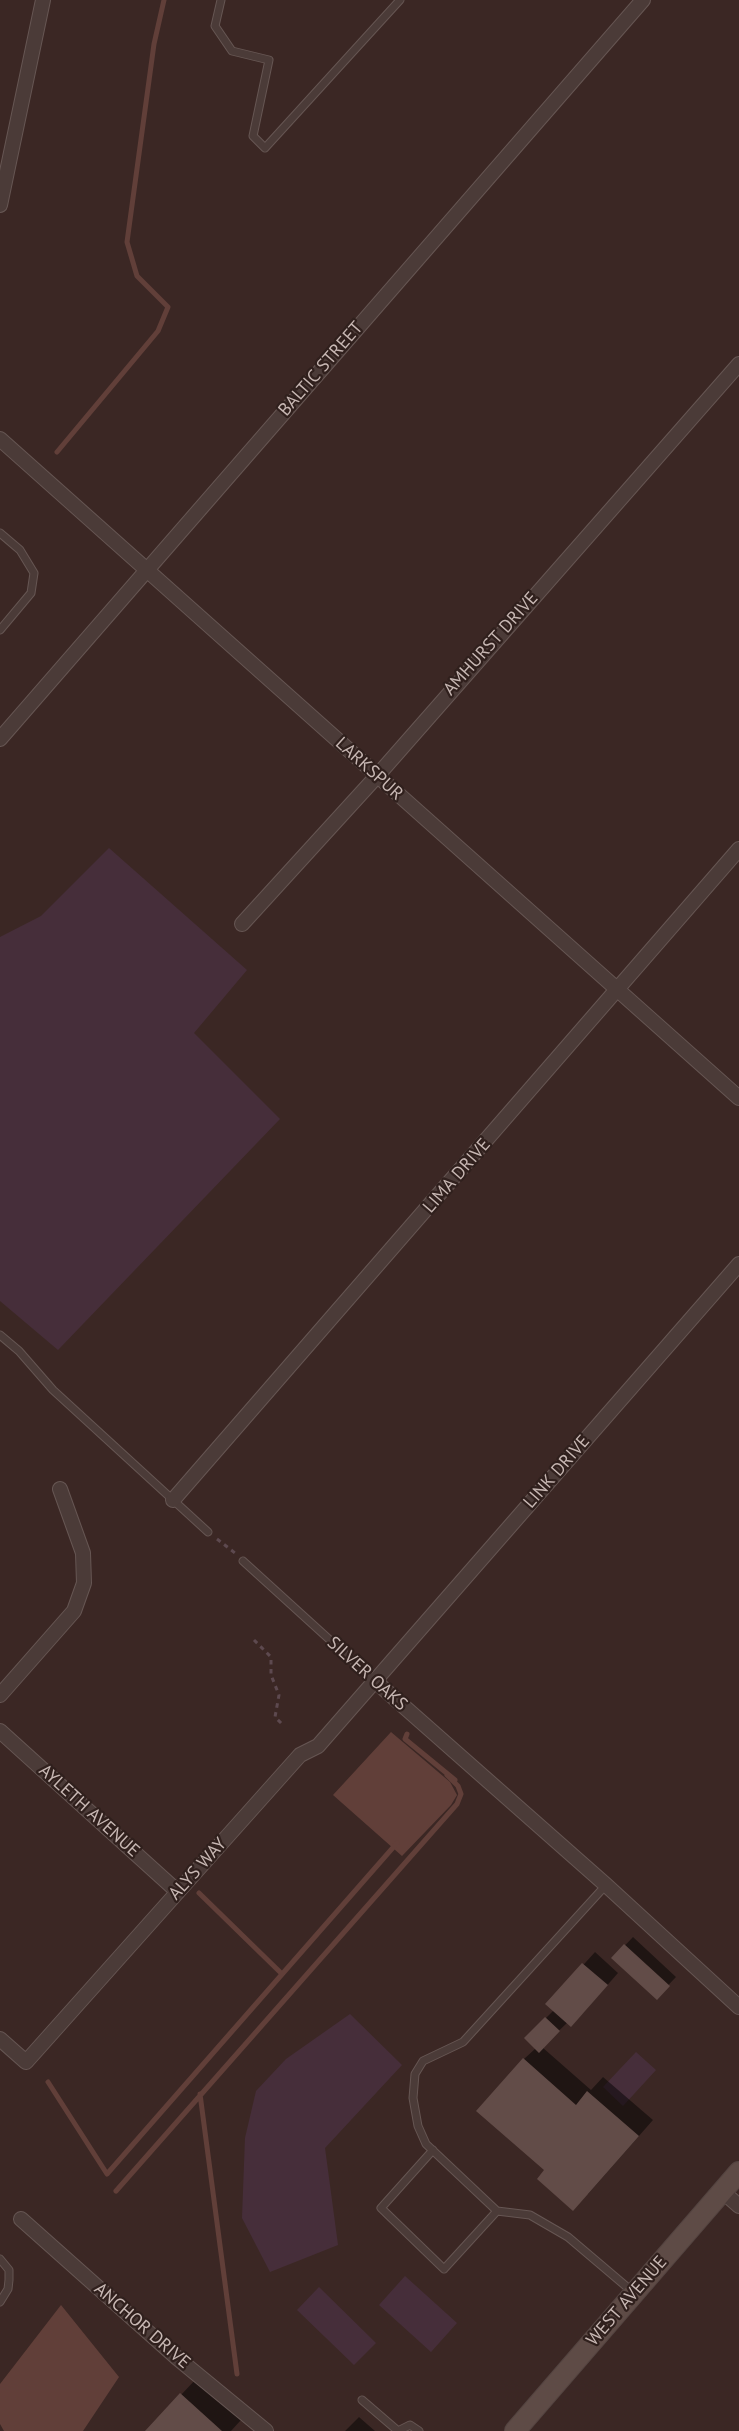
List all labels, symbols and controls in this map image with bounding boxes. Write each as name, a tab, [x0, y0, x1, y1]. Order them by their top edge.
street label: BALTIC STREET	[274, 317, 368, 421]
street label: AMHURST DRIVE	[439, 588, 543, 700]
street label: LARKSPUR	[331, 733, 407, 805]
street label: LIMA DRIVE	[419, 1134, 495, 1218]
street label: LINK DRIVE	[519, 1431, 595, 1513]
street label: SILVER OAKS	[322, 1632, 412, 1716]
street label: AYLETH AVENUE	[34, 1760, 144, 1862]
street label: ALYS WAY	[165, 1833, 231, 1905]
street label: WEST AVENUE	[582, 2252, 672, 2350]
street label: ANCHOR DRIVE	[89, 2278, 195, 2374]

